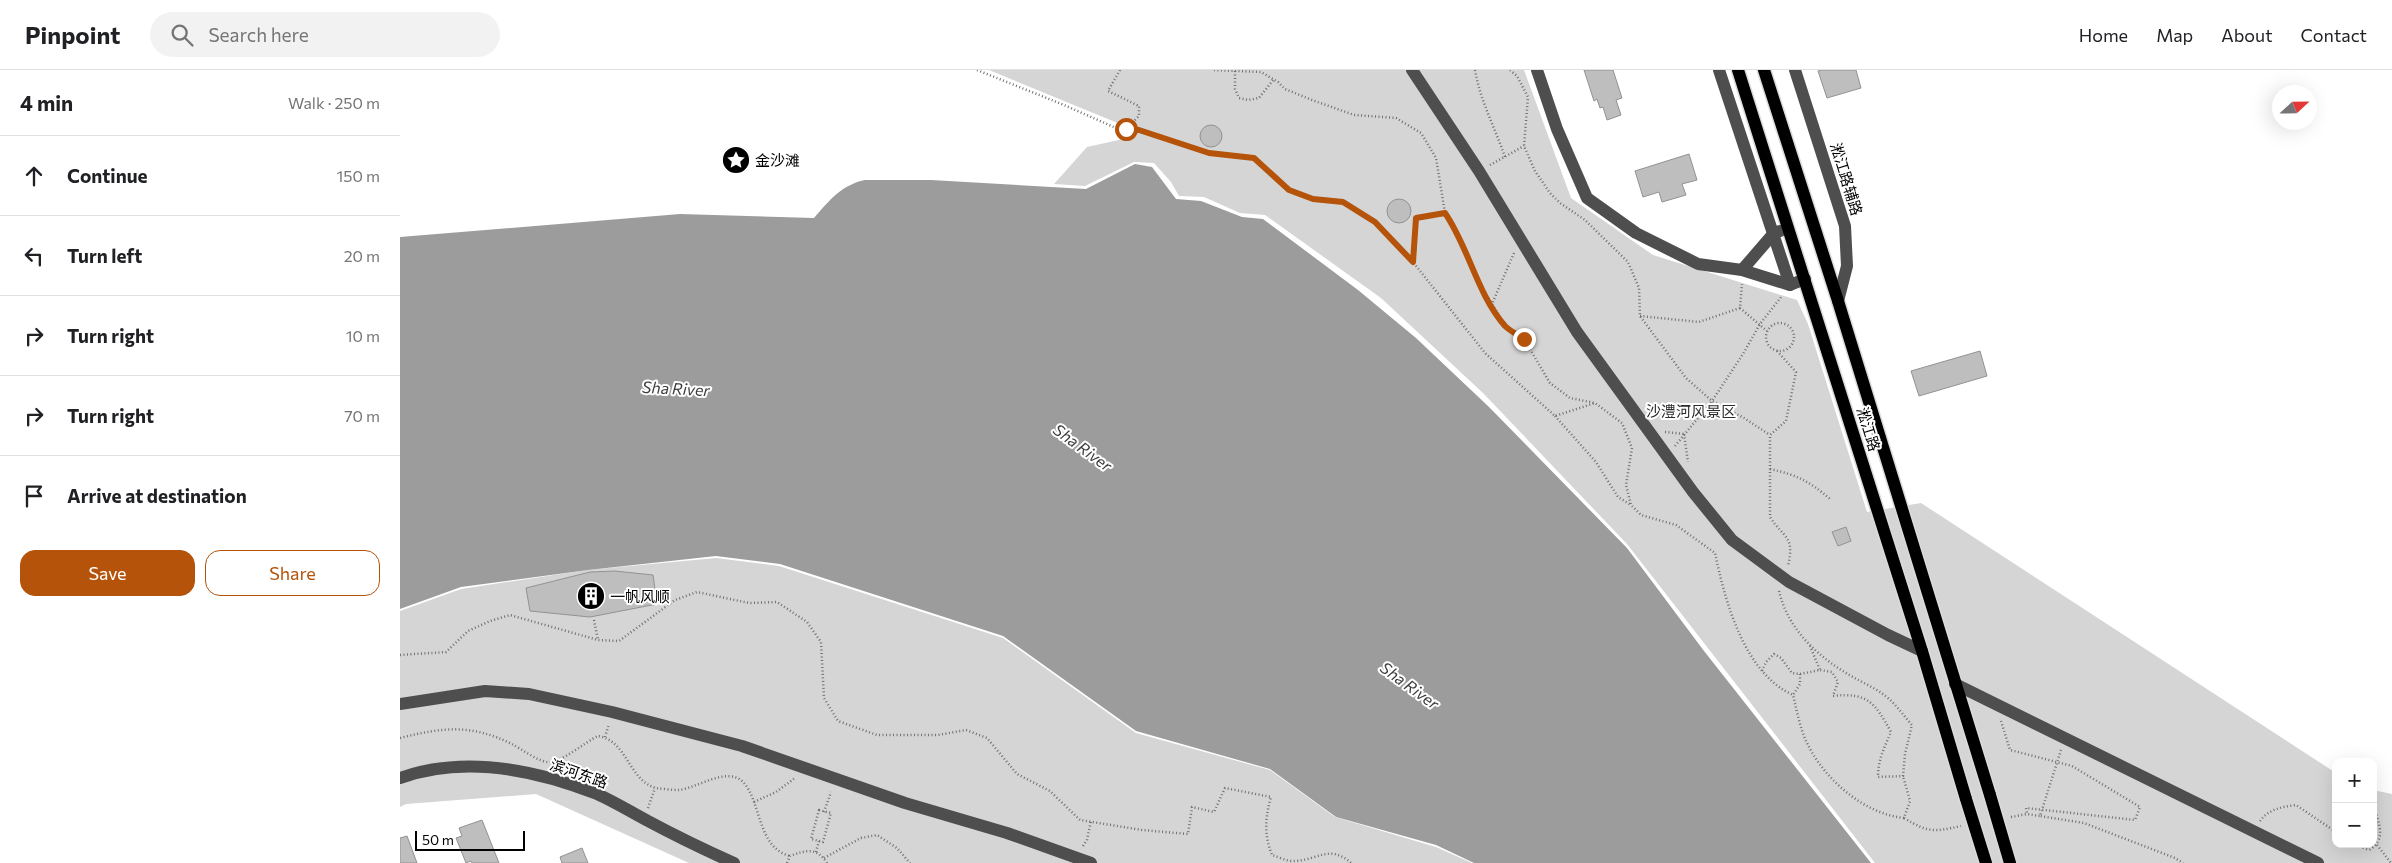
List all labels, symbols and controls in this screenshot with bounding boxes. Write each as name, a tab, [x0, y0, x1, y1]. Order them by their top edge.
search box	[150, 12, 500, 57]
text: Pinpoint	[25, 20, 120, 49]
icon: search	[168, 21, 196, 49]
text: Search here	[208, 23, 309, 46]
text: Home	[2079, 24, 2128, 46]
text: Map	[2156, 24, 2193, 46]
text: About	[2221, 24, 2273, 46]
text: Contact	[2301, 24, 2367, 46]
north arrow	[2272, 85, 2317, 130]
text: 4 min	[20, 90, 73, 115]
text: Walk · 250 m	[288, 93, 380, 112]
route start	[1115, 118, 1138, 141]
street label: 淞江路辅路	[1827, 140, 1867, 218]
place icon: 金沙滩	[721, 145, 751, 175]
place label: 金沙滩	[755, 151, 800, 169]
icon: ahead	[20, 162, 48, 190]
text: Continue	[67, 164, 147, 187]
text: 150 m	[337, 166, 380, 185]
icon: left	[20, 242, 48, 270]
text: Turn left	[67, 244, 142, 267]
text: 20 m	[344, 246, 380, 265]
icon: right	[20, 322, 48, 350]
text: Turn right	[67, 324, 154, 347]
text: 10 m	[346, 326, 380, 345]
route end	[1513, 328, 1536, 351]
water label: Sha River	[642, 377, 711, 399]
icon: right	[20, 402, 48, 430]
park label: 沙澧河风景区	[1646, 402, 1736, 420]
text: Turn right	[67, 404, 154, 427]
street label: 淞江路	[1854, 405, 1884, 453]
text: 70 m	[344, 406, 380, 425]
water label: Sha River	[1050, 419, 1116, 475]
icon: arrive	[20, 482, 48, 510]
text: Arrive at destination	[67, 484, 247, 507]
button: Save	[20, 550, 195, 596]
button: Share	[205, 550, 380, 596]
building icon: 一帆风顺	[576, 581, 606, 611]
place label: 一帆风顺	[610, 587, 670, 605]
water label: Sha River	[1377, 657, 1443, 713]
street label: 滨河东路	[548, 755, 610, 791]
map controls	[2332, 758, 2377, 848]
button: +	[2332, 758, 2377, 803]
button: −	[2332, 803, 2377, 848]
scale bar	[415, 828, 525, 851]
text: 50 m	[422, 831, 454, 848]

